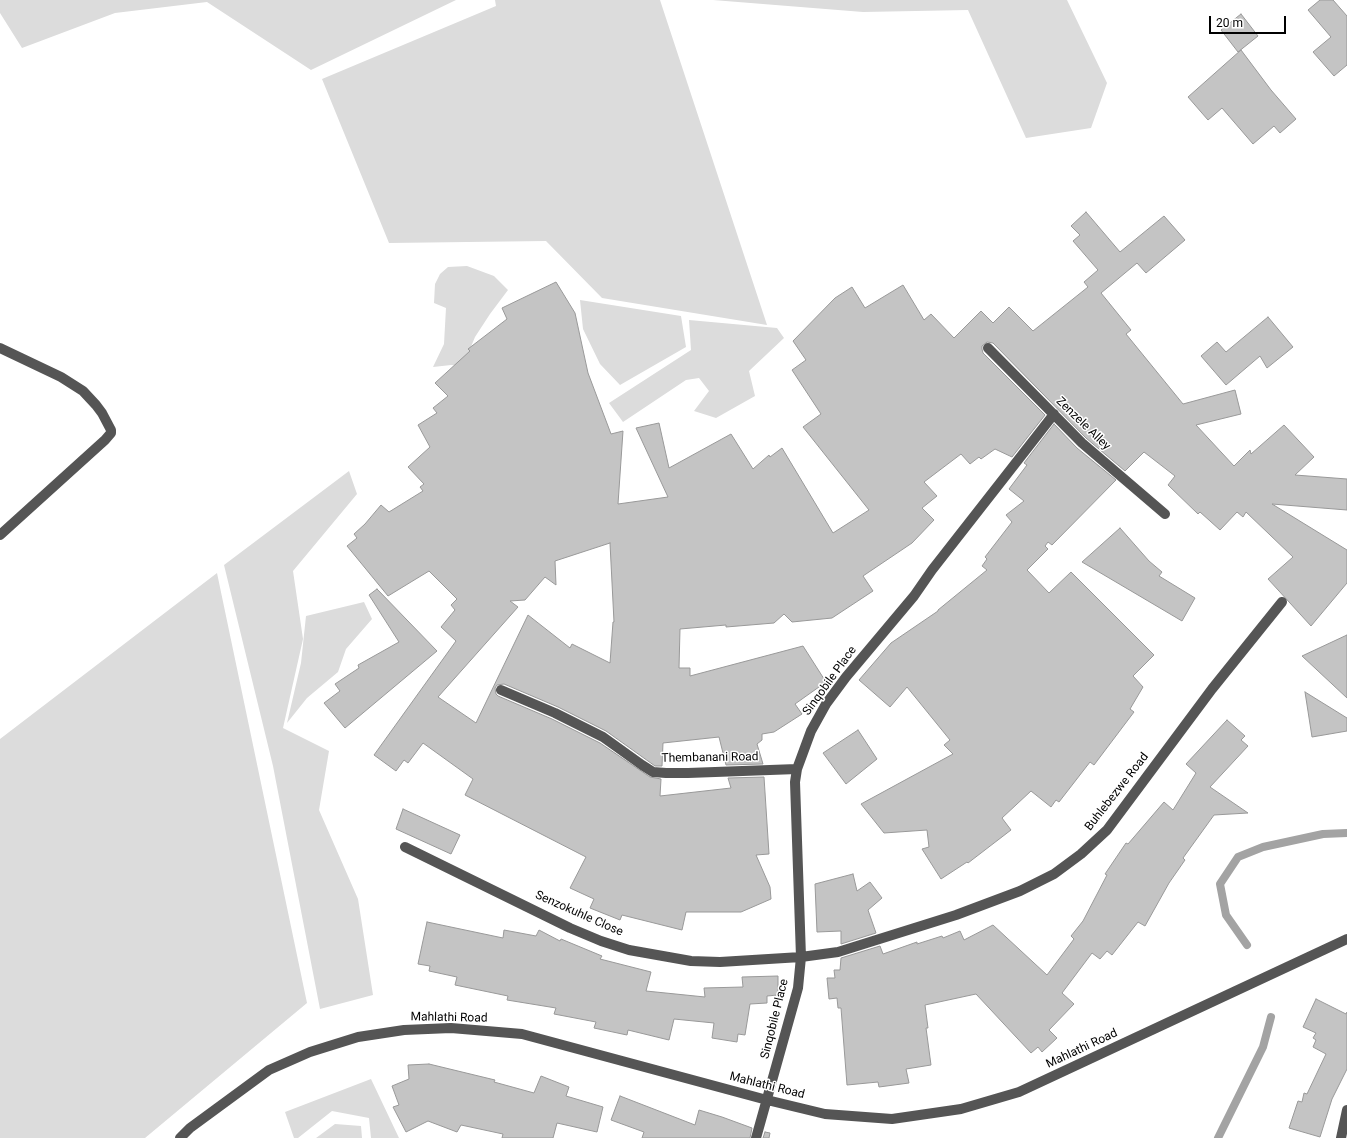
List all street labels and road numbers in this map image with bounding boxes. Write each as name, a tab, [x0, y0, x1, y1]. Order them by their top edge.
street label: Zenzele Alley	[1053, 394, 1113, 454]
street label: Sinqobile Place	[800, 644, 860, 718]
street label: Thembanani Road	[661, 750, 759, 766]
street label: Buhlebezwe Road	[1082, 750, 1152, 834]
street label: Senzokuhle Close	[533, 888, 625, 940]
street label: Sinqobile Place	[758, 978, 792, 1060]
street label: Mahlathi Road	[410, 1010, 488, 1026]
street label: Mahlathi Road	[1044, 1026, 1120, 1072]
street label: Mahlathi Road	[728, 1070, 806, 1102]

